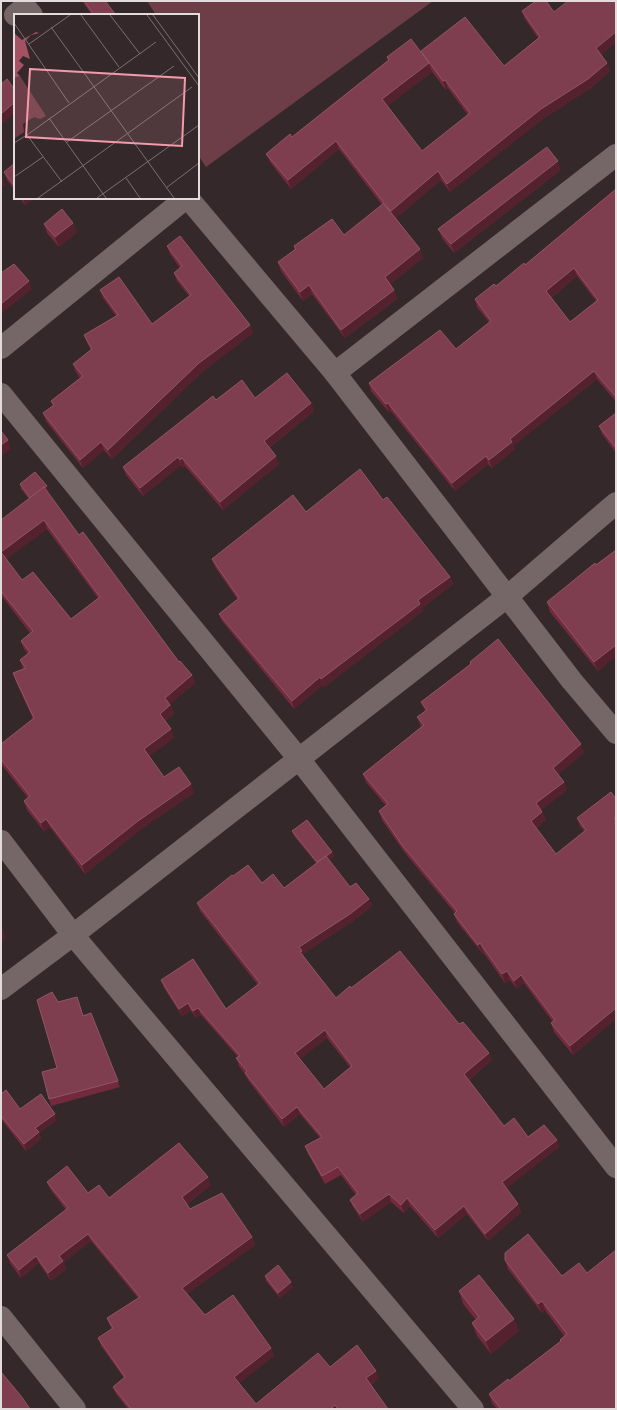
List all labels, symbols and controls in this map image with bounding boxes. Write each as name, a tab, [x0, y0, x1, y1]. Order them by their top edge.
inset map	[14, 14, 199, 199]

